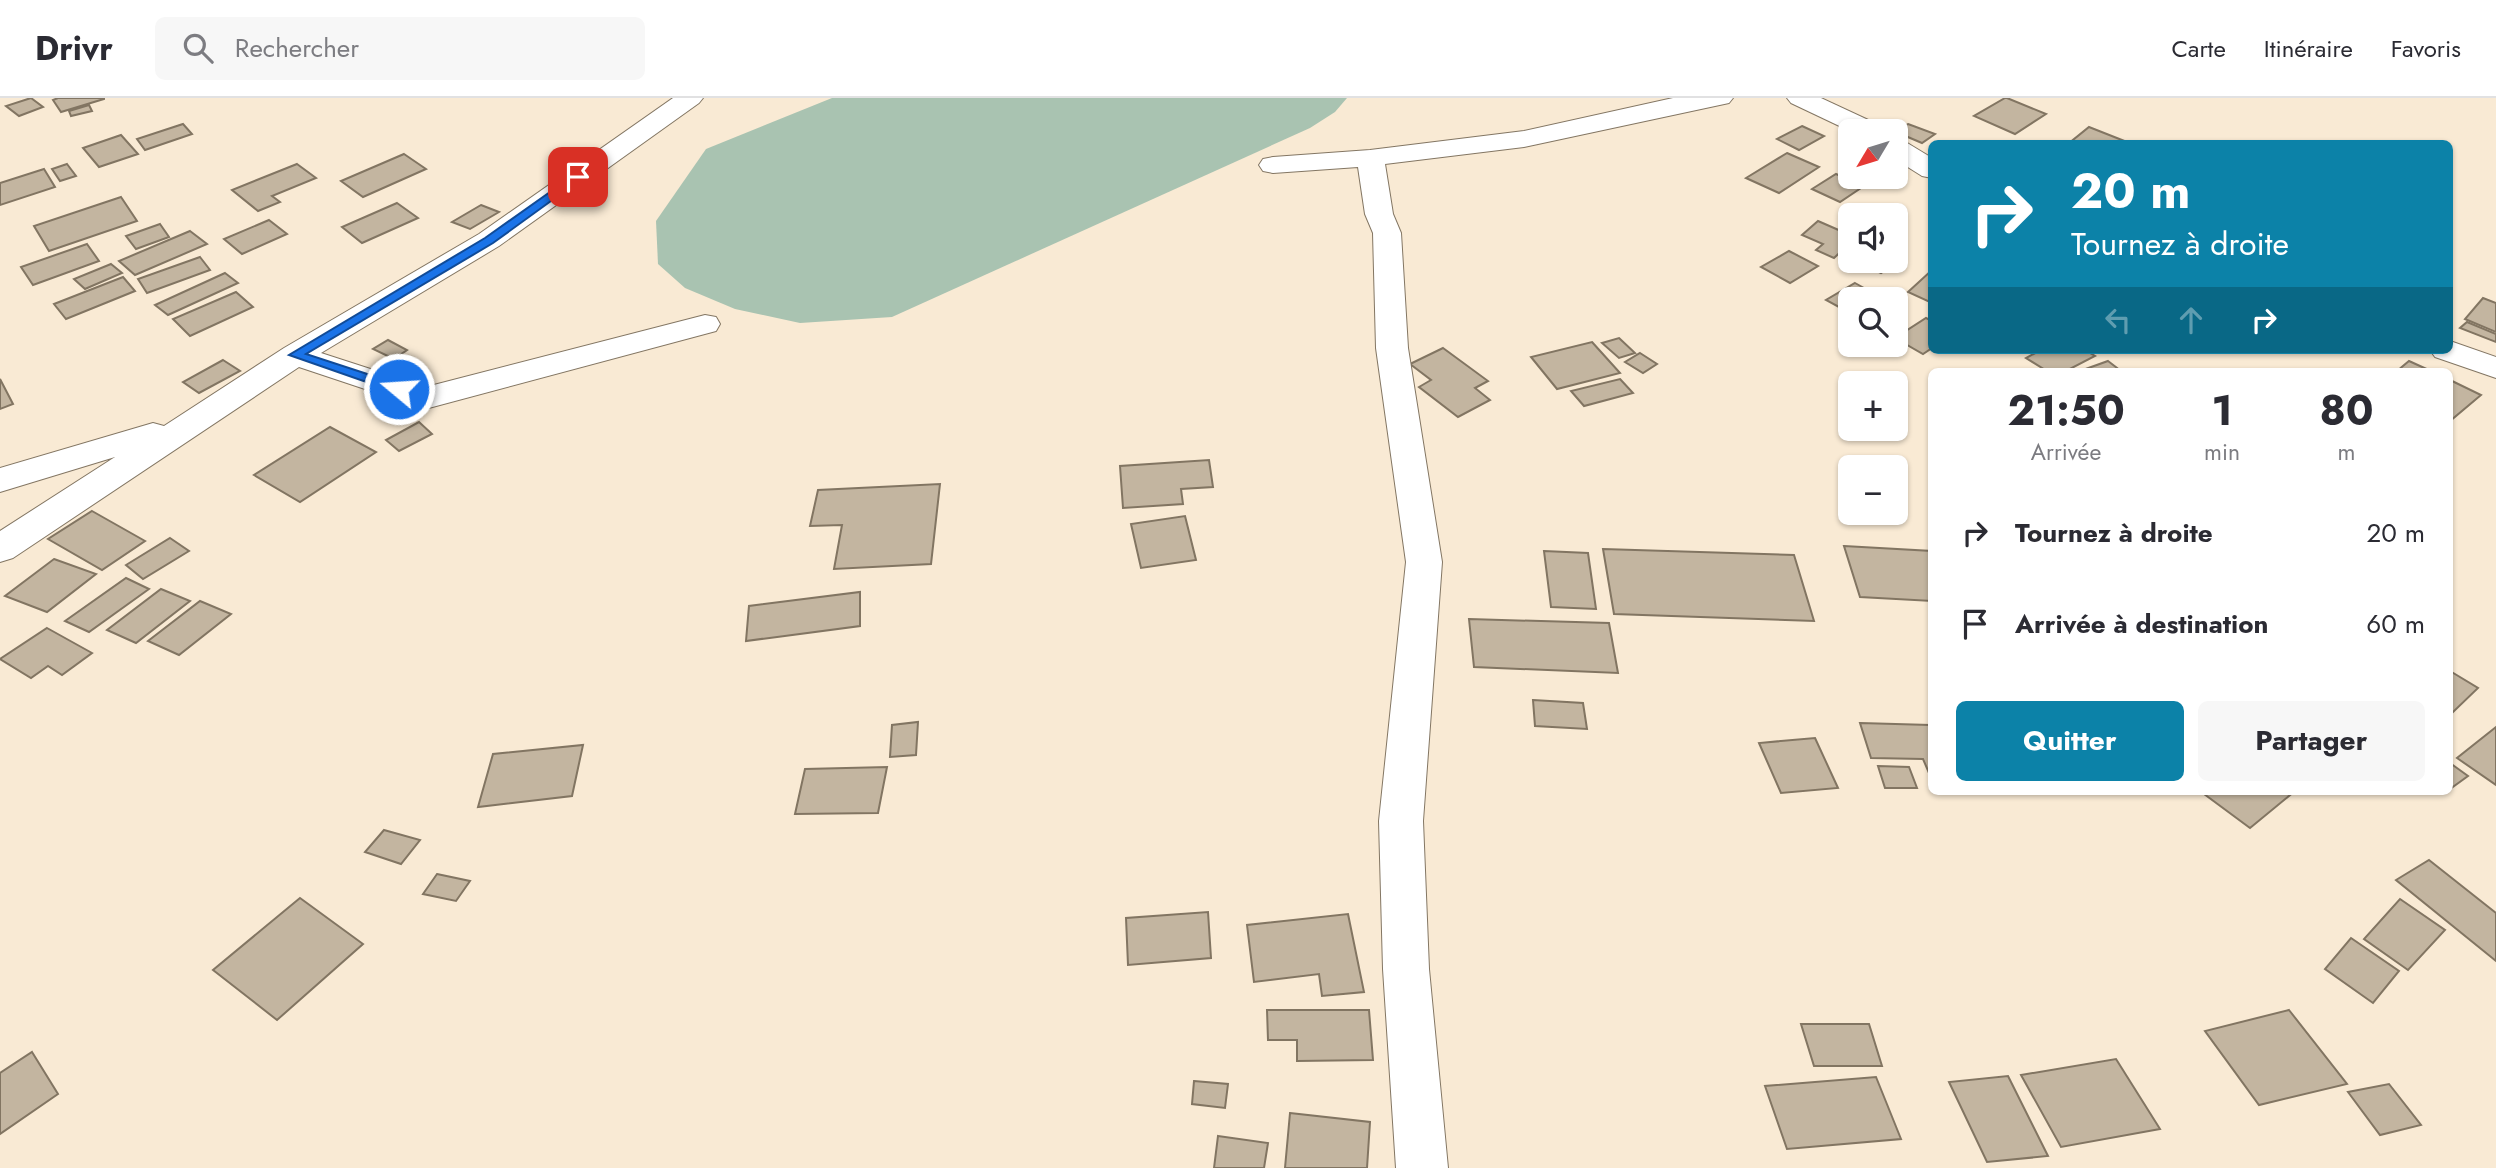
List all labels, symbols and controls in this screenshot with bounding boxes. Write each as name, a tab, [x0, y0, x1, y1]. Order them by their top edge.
search box	[155, 17, 645, 80]
text: Drivr	[35, 25, 113, 72]
icon: search	[179, 29, 217, 67]
text: Rechercher	[235, 29, 359, 67]
text: Carte	[2171, 31, 2226, 66]
text: Itinéraire	[2264, 31, 2353, 66]
text: Favoris	[2391, 31, 2461, 66]
north arrow	[1838, 119, 1908, 189]
map controls	[1838, 119, 1908, 525]
pin	[548, 147, 608, 207]
text: 20 m	[2071, 156, 2190, 226]
icon: arrive	[559, 158, 597, 196]
icon: right	[1956, 168, 2047, 259]
button: sound	[1838, 203, 1908, 273]
text: Tournez à droite	[2071, 221, 2289, 267]
button: search	[1838, 287, 1908, 357]
icon: left	[2099, 301, 2137, 339]
icon: ahead	[2172, 301, 2210, 339]
icon: right	[2245, 301, 2283, 339]
position arrow	[362, 352, 436, 426]
button: +	[1838, 371, 1908, 441]
text: 21:50	[2007, 380, 2125, 441]
text: 1	[2211, 380, 2233, 441]
text: 80	[2319, 380, 2374, 441]
text: Arrivée	[2031, 435, 2101, 469]
text: min	[2204, 435, 2240, 469]
text: m	[2338, 435, 2356, 469]
button: −	[1838, 455, 1908, 525]
icon: right	[1956, 514, 1994, 552]
text: Tournez à droite	[2015, 514, 2213, 552]
text: 20 m	[2367, 514, 2425, 552]
icon: arrive	[1956, 605, 1994, 643]
text: Arrivée à destination	[2015, 605, 2268, 643]
text: 60 m	[2366, 605, 2425, 643]
button: Quitter	[1956, 701, 2184, 781]
button: Partager	[2198, 701, 2425, 781]

